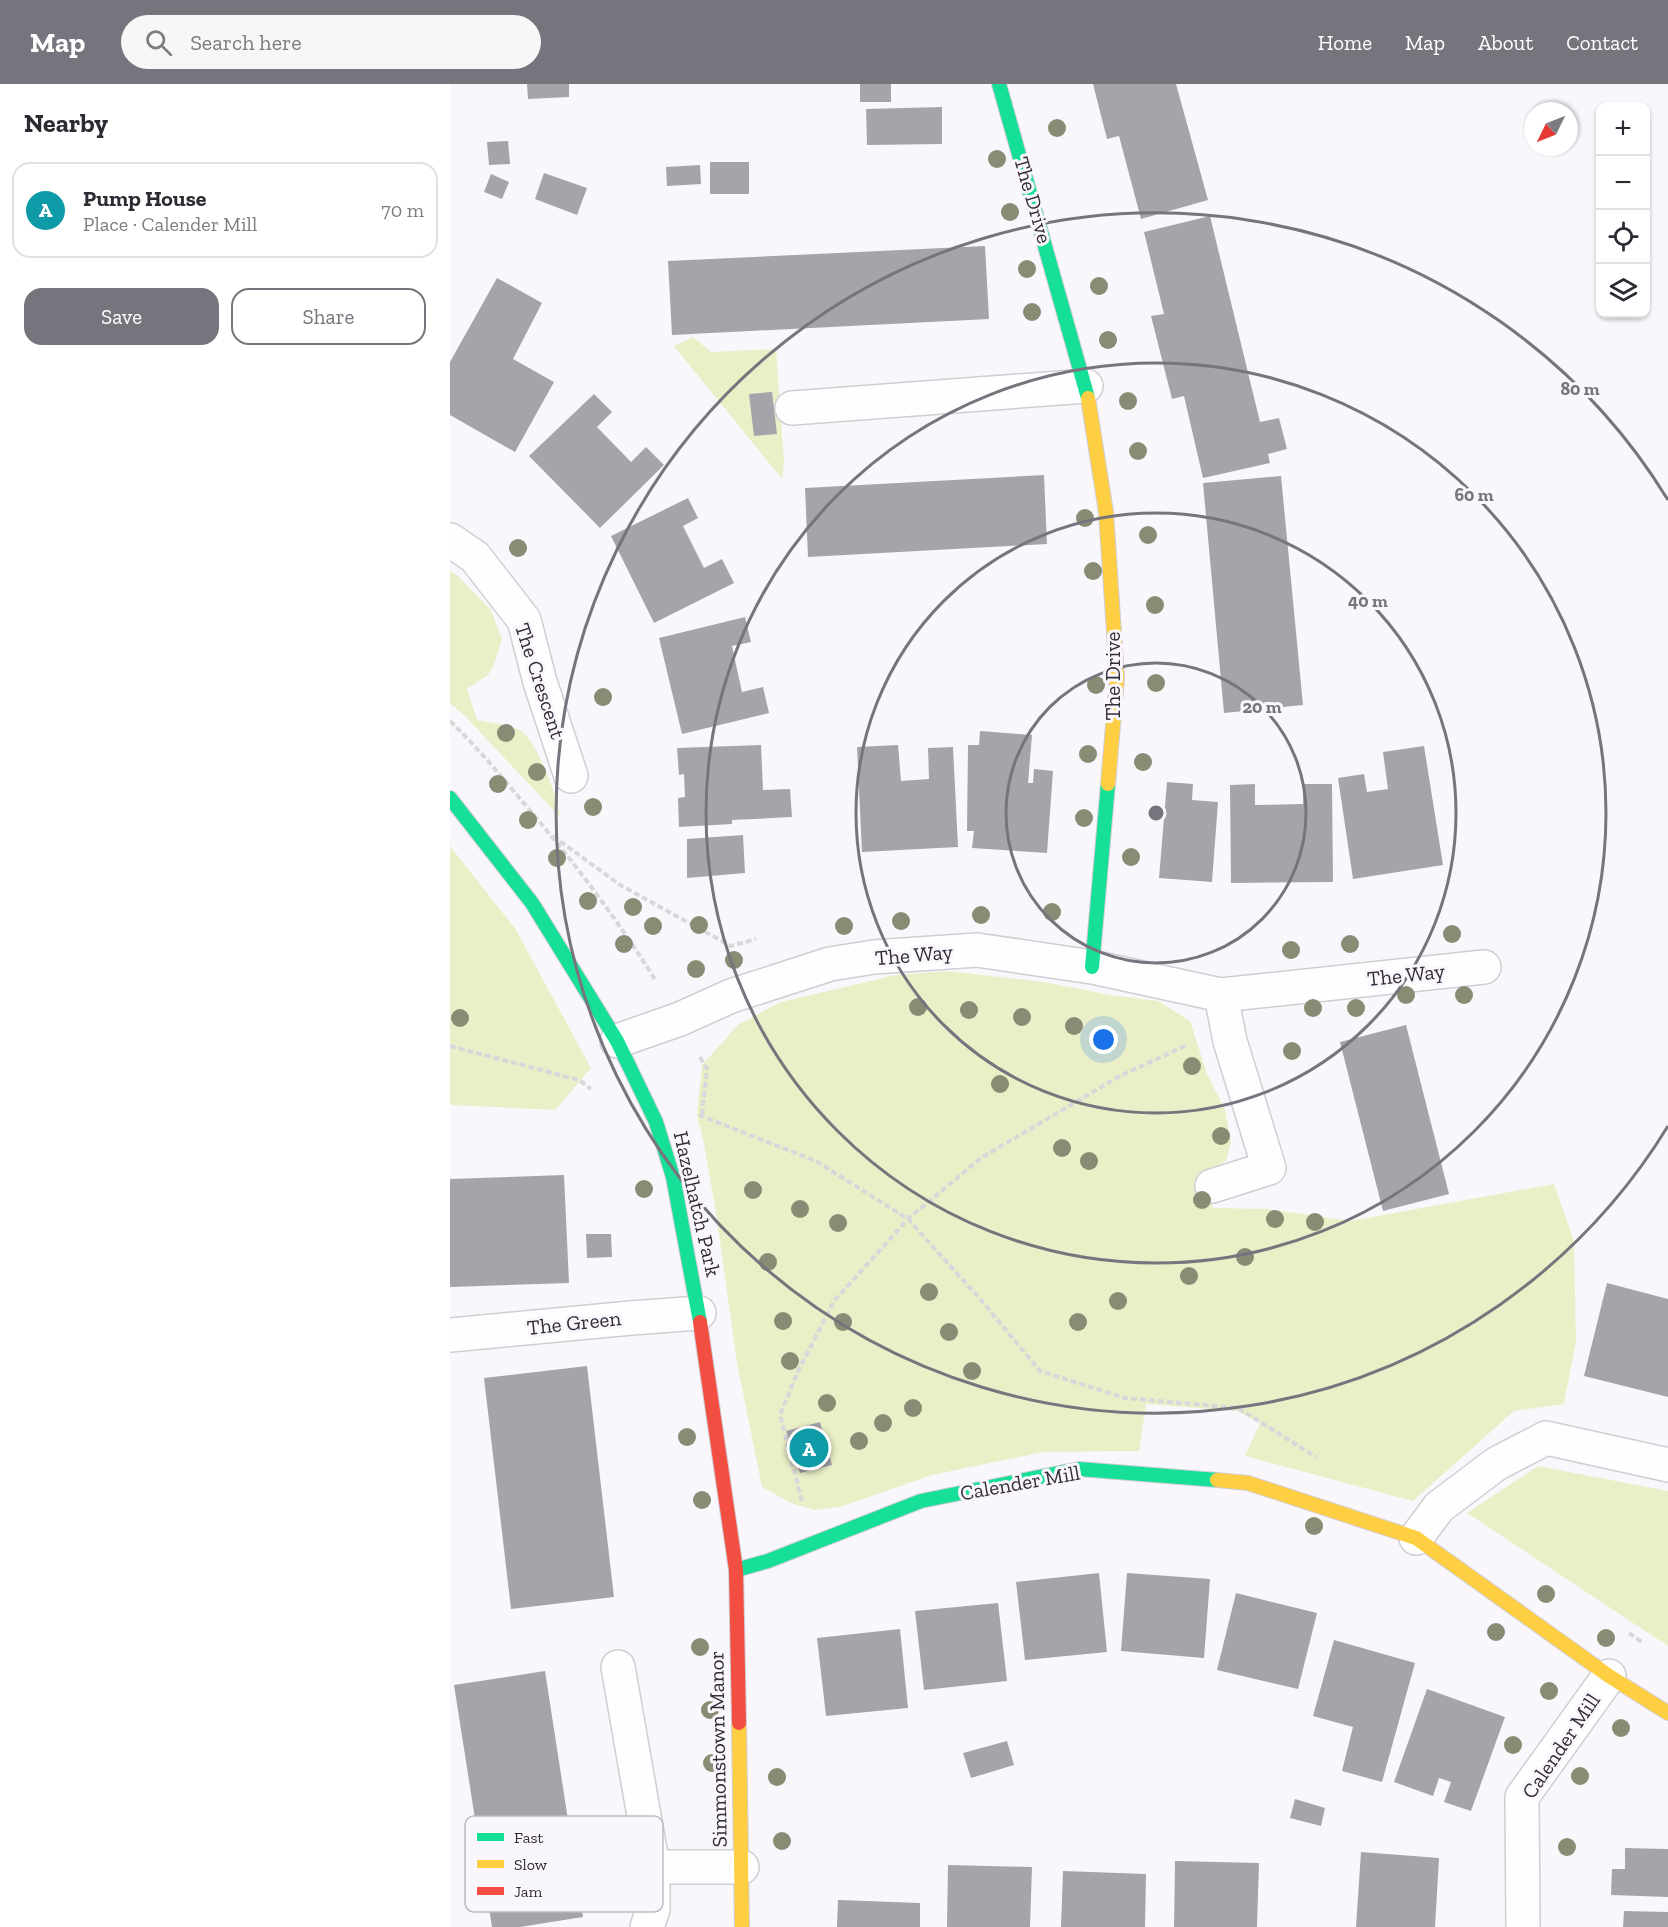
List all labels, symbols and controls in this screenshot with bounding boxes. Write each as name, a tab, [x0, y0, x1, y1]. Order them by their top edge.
search box	[121, 15, 541, 69]
text: Map	[30, 26, 85, 59]
icon: search	[142, 26, 175, 59]
text: Search here	[190, 29, 302, 56]
text: Home	[1318, 30, 1372, 55]
text: Map	[1405, 30, 1445, 55]
text: About	[1478, 30, 1533, 55]
text: Contact	[1566, 30, 1638, 55]
north arrow	[1524, 102, 1578, 156]
map controls	[1596, 102, 1650, 318]
button: +	[1596, 102, 1650, 156]
text: Nearby	[24, 107, 108, 139]
street label: The Drive	[1009, 154, 1058, 246]
button: −	[1596, 156, 1650, 210]
text: Pump House	[83, 185, 206, 212]
text: A	[39, 198, 52, 222]
text: 70 m	[381, 198, 424, 222]
button: locate	[1596, 210, 1650, 264]
text: Place · Calender Mill	[83, 212, 257, 236]
button: layers	[1596, 264, 1650, 318]
button: Save	[24, 288, 219, 345]
button: Share	[231, 288, 426, 345]
text: 80 m	[1560, 378, 1600, 400]
text: 60 m	[1454, 484, 1494, 506]
text: 40 m	[1348, 590, 1388, 612]
street label: The Crescent	[510, 620, 571, 742]
street label: The Drive	[1100, 631, 1125, 720]
text: 20 m	[1242, 696, 1282, 718]
centre of rings	[1146, 803, 1166, 823]
street label: The Way	[874, 939, 954, 970]
street label: The Way	[1366, 958, 1446, 991]
your location	[1089, 1025, 1118, 1054]
street label: Hazelhatch Park	[669, 1129, 726, 1279]
street label: The Green	[526, 1305, 622, 1340]
pin: A	[790, 1426, 828, 1470]
street label: Calender Mill	[958, 1460, 1082, 1505]
street label: Simmonstown Manor	[703, 1650, 732, 1848]
street label: Calender Mill	[1516, 1688, 1605, 1803]
legend	[465, 1816, 663, 1912]
text: Fast	[514, 1828, 543, 1847]
text: Slow	[514, 1855, 548, 1874]
text: Jam	[514, 1882, 543, 1901]

